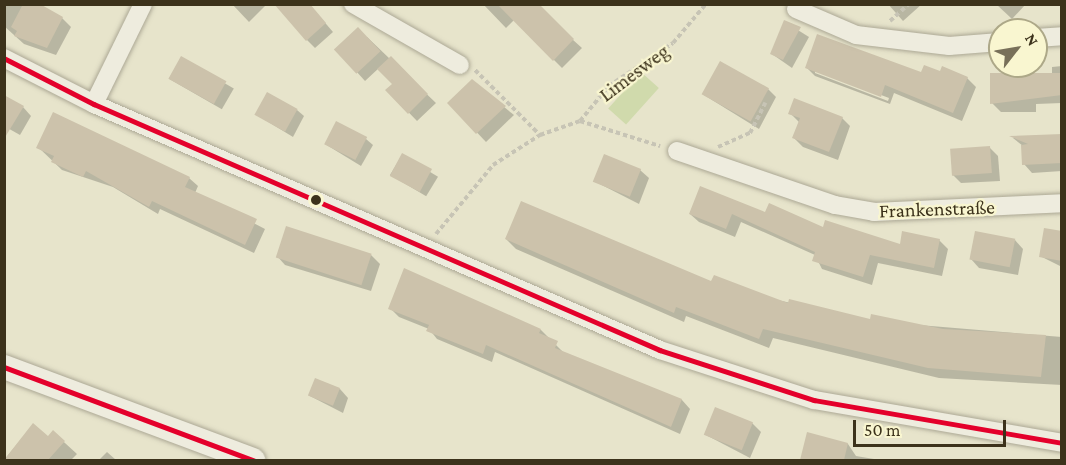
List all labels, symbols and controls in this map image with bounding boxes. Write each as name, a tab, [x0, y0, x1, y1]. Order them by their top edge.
north arrow	[988, 18, 1048, 78]
text: N	[1022, 30, 1042, 49]
street label: Limesweg	[595, 39, 673, 107]
unlabelled marker	[310, 194, 322, 206]
street label: Frankenstraße	[879, 195, 995, 223]
scale bar	[856, 408, 1009, 446]
text: 50 m	[864, 420, 901, 440]

